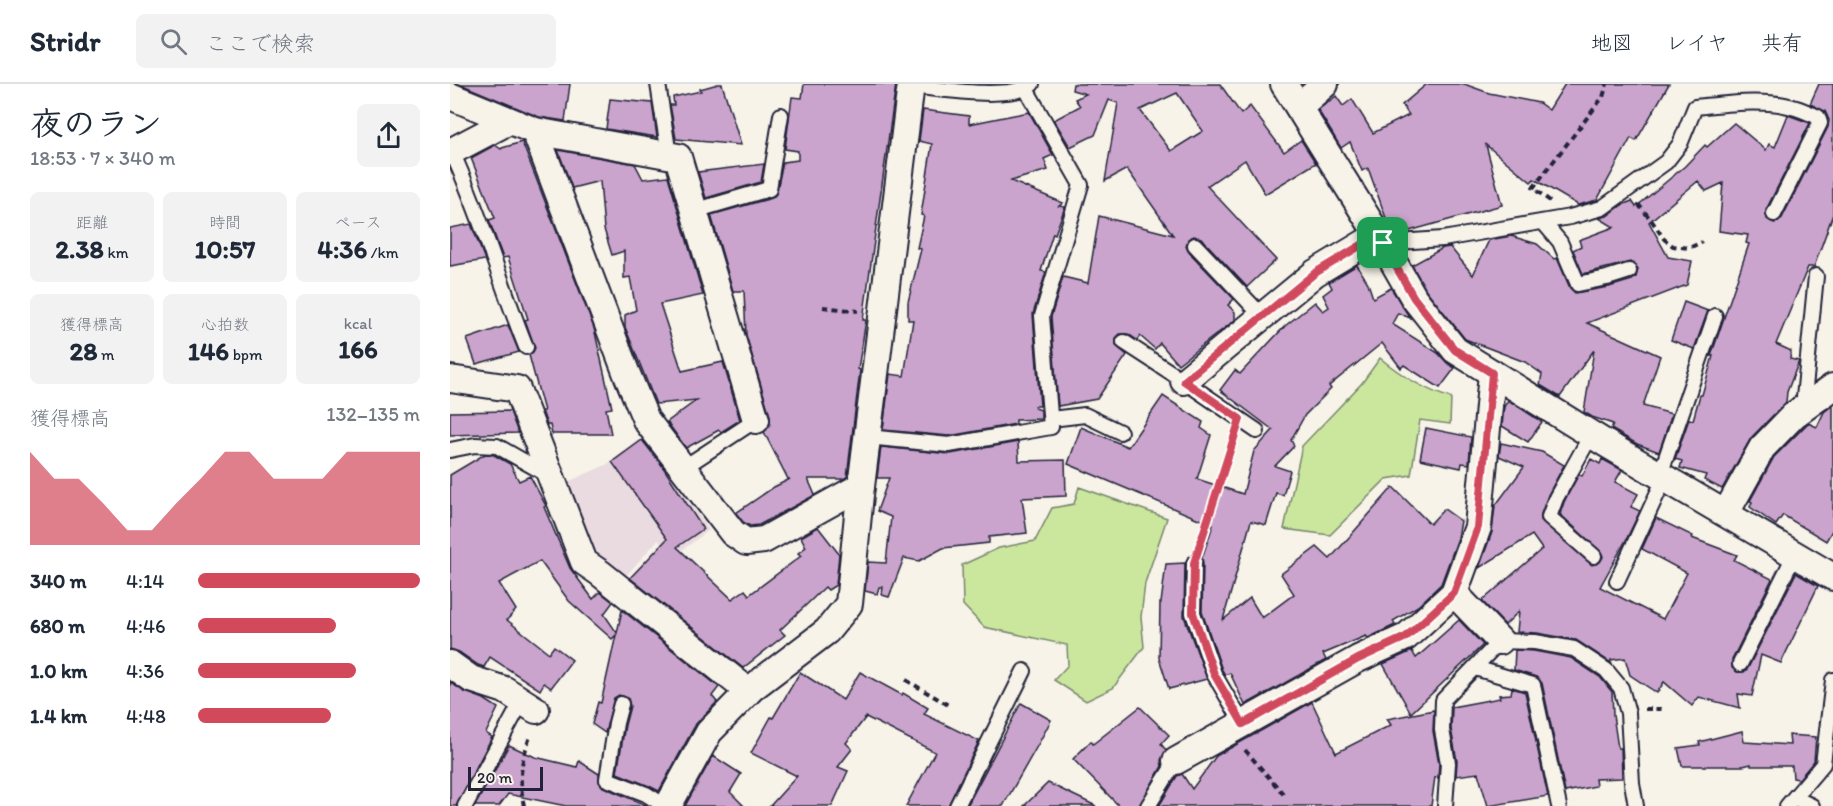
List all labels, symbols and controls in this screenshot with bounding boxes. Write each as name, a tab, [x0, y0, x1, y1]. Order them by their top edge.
search box	[136, 14, 556, 68]
text: Stridr	[30, 24, 100, 58]
icon: search	[157, 25, 190, 58]
text: ここで検索	[205, 30, 315, 57]
text: 地図	[1591, 30, 1633, 55]
text: レイヤ	[1666, 30, 1728, 55]
text: 共有	[1761, 30, 1803, 55]
text: 夜のラン	[30, 104, 162, 143]
button: share	[357, 104, 420, 167]
text: 18:53 · 7 × 340 m	[30, 146, 176, 170]
text: 距離	[76, 213, 108, 232]
text: 時間	[209, 213, 241, 232]
text: ペース	[334, 213, 382, 232]
pin	[1357, 217, 1408, 268]
icon: arrive	[1366, 226, 1399, 259]
text: 2.38	[55, 233, 104, 265]
text: 10:57	[195, 233, 256, 265]
text: 4:36	[317, 233, 367, 265]
text: km	[104, 243, 129, 262]
text: /km	[367, 243, 399, 262]
text: kcal	[344, 314, 372, 333]
text: 獲得標高	[60, 315, 124, 334]
text: 心拍数	[201, 315, 249, 334]
text: 166	[338, 333, 378, 365]
text: 28	[70, 335, 97, 367]
text: 146	[188, 335, 229, 367]
text: m	[97, 345, 115, 364]
text: bpm	[229, 345, 262, 364]
text: 132–135 m	[326, 402, 420, 426]
text: 獲得標高	[30, 406, 110, 430]
text: 340 m	[30, 569, 87, 593]
text: 4:14	[126, 569, 164, 593]
text: 680 m	[30, 614, 85, 638]
text: 4:46	[126, 614, 166, 638]
text: 1.0 km	[30, 659, 87, 683]
text: 4:36	[126, 659, 164, 683]
text: 1.4 km	[30, 704, 87, 728]
text: 4:48	[126, 704, 166, 728]
scale bar	[468, 764, 543, 792]
text: 20 m	[477, 768, 512, 787]

